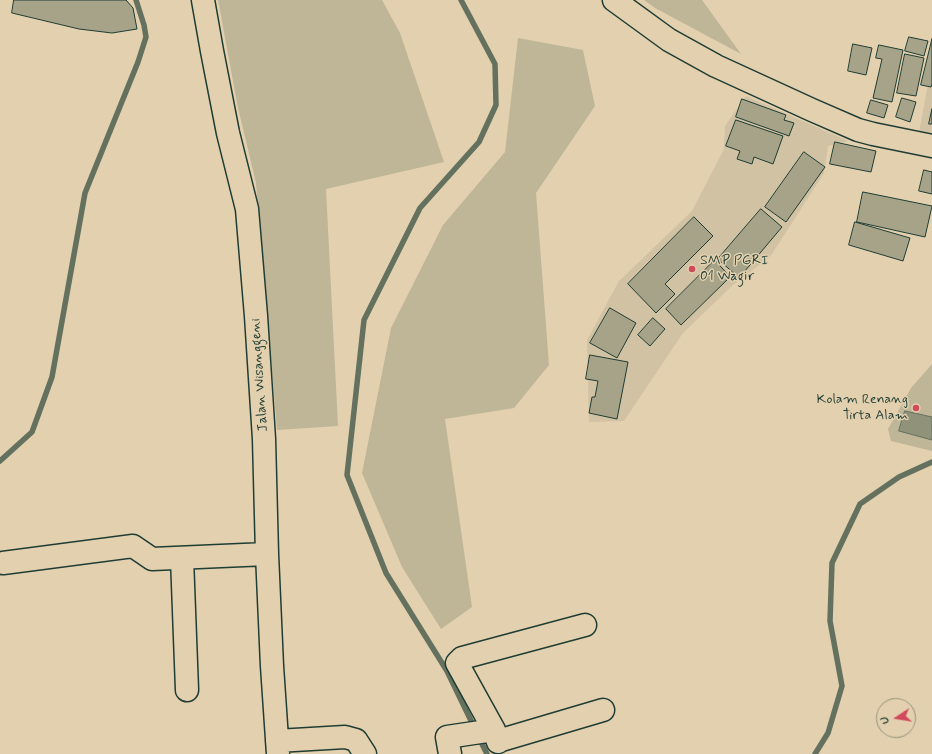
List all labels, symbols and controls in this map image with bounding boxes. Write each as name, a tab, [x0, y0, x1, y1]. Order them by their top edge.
place label: SMP PGRI 01 Wagir	[700, 253, 768, 286]
marker: SMP PGRI 01 Wagir	[687, 264, 697, 274]
street label: Jalan Wisanggeni	[248, 318, 272, 432]
place label: Kolam Renang Tirta Alam	[817, 392, 908, 424]
marker: Kolam Renang Tirta Alam	[911, 403, 921, 413]
north arrow	[876, 698, 916, 738]
text: U	[878, 715, 893, 725]

